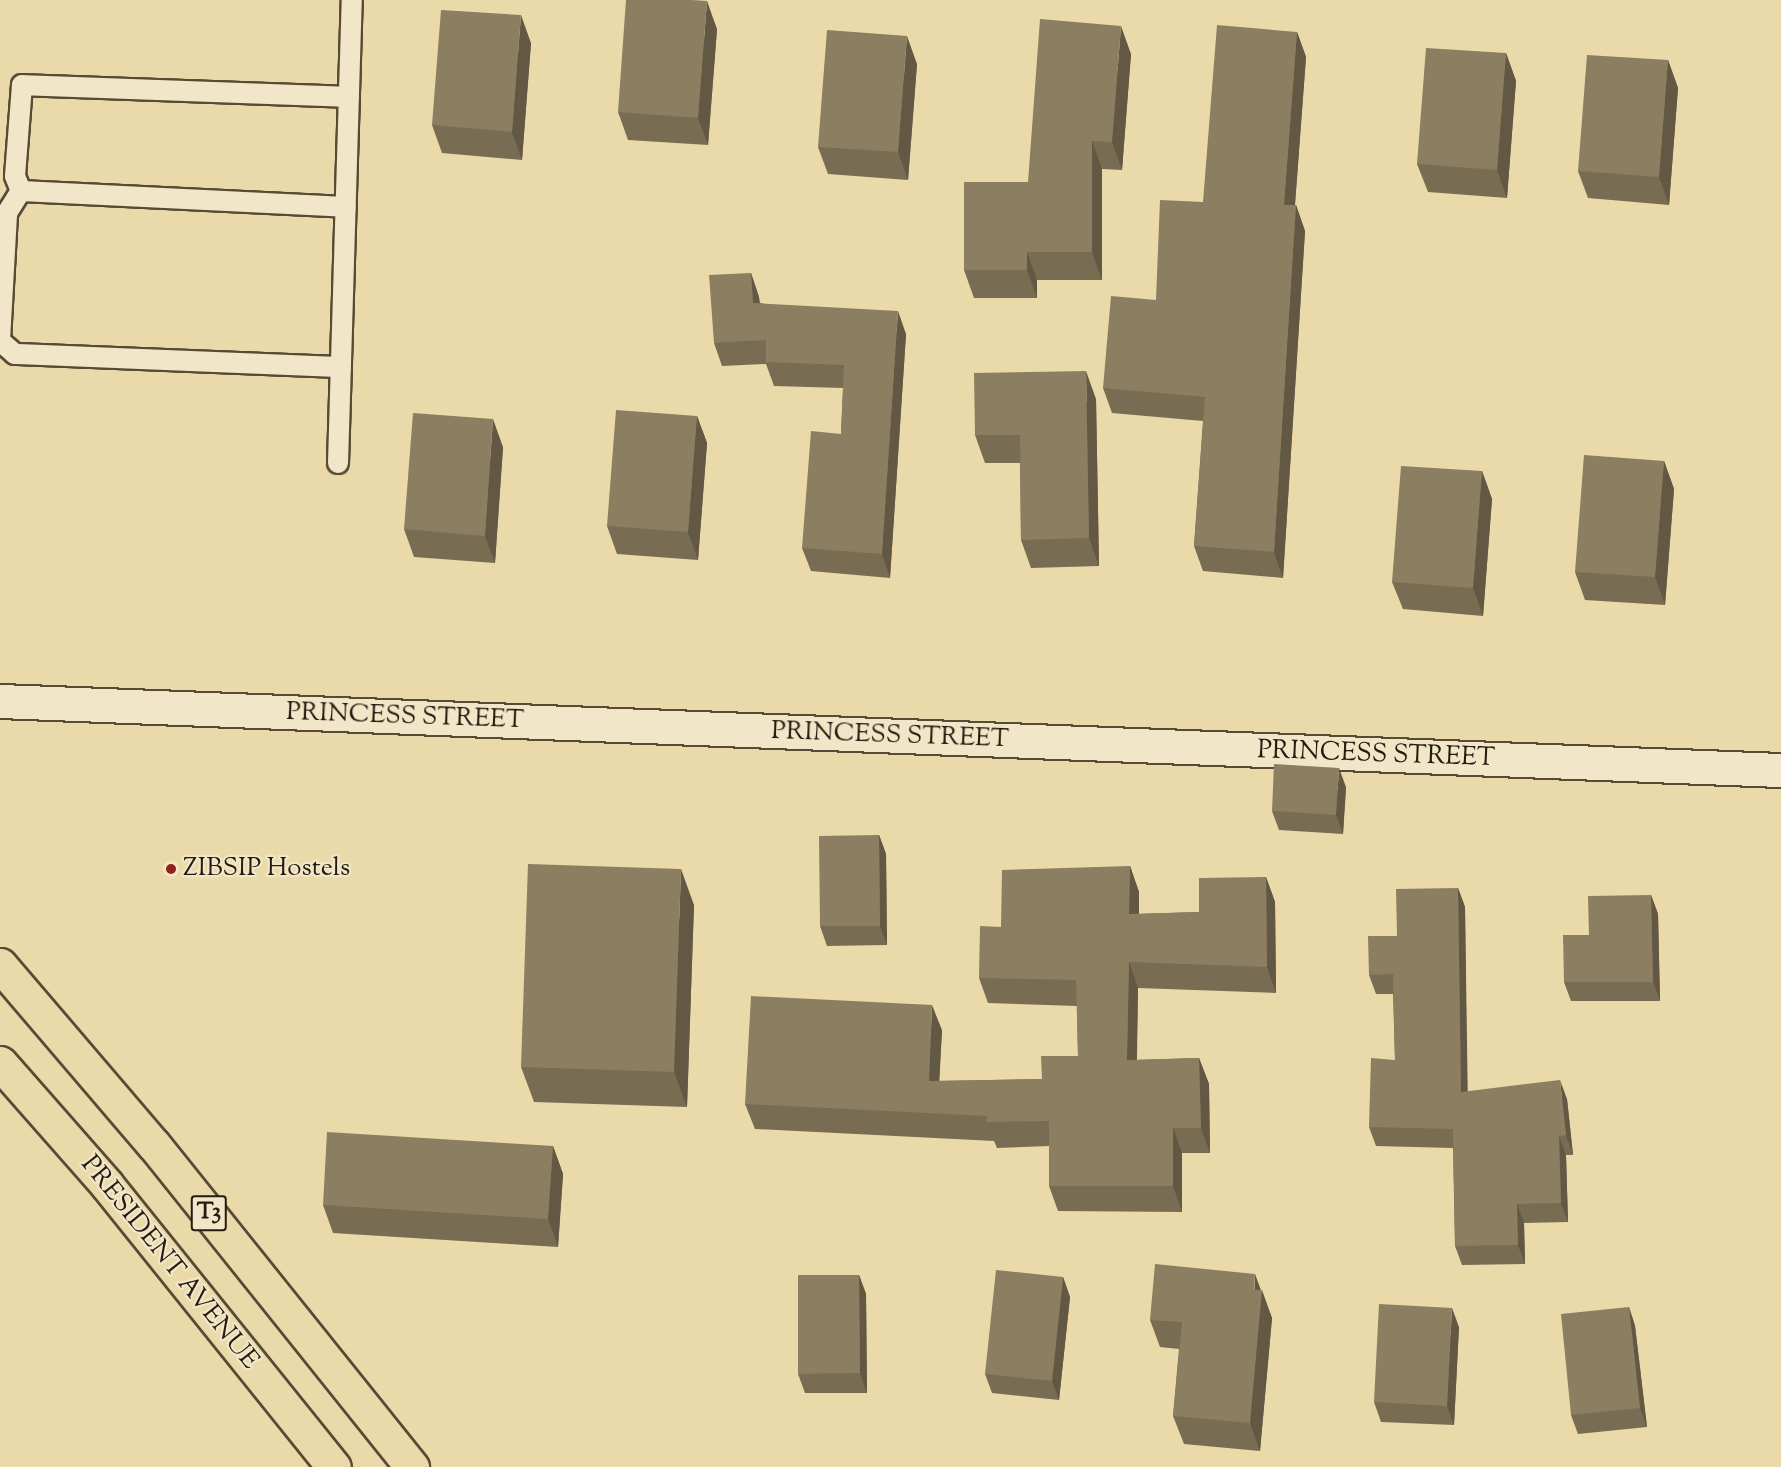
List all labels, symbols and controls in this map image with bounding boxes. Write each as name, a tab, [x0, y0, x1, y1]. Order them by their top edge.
street label: PRINCESS STREET	[286, 697, 524, 737]
street label: PRINCESS STREET	[771, 716, 1009, 756]
street label: PRINCESS STREET	[1257, 735, 1495, 775]
place label: ZIBSIP Hostels	[183, 853, 350, 885]
marker: ZIBSIP Hostels	[164, 862, 178, 876]
street label: PRESIDENT AVENUE	[73, 1150, 265, 1376]
road number: T3	[190, 1192, 228, 1234]

